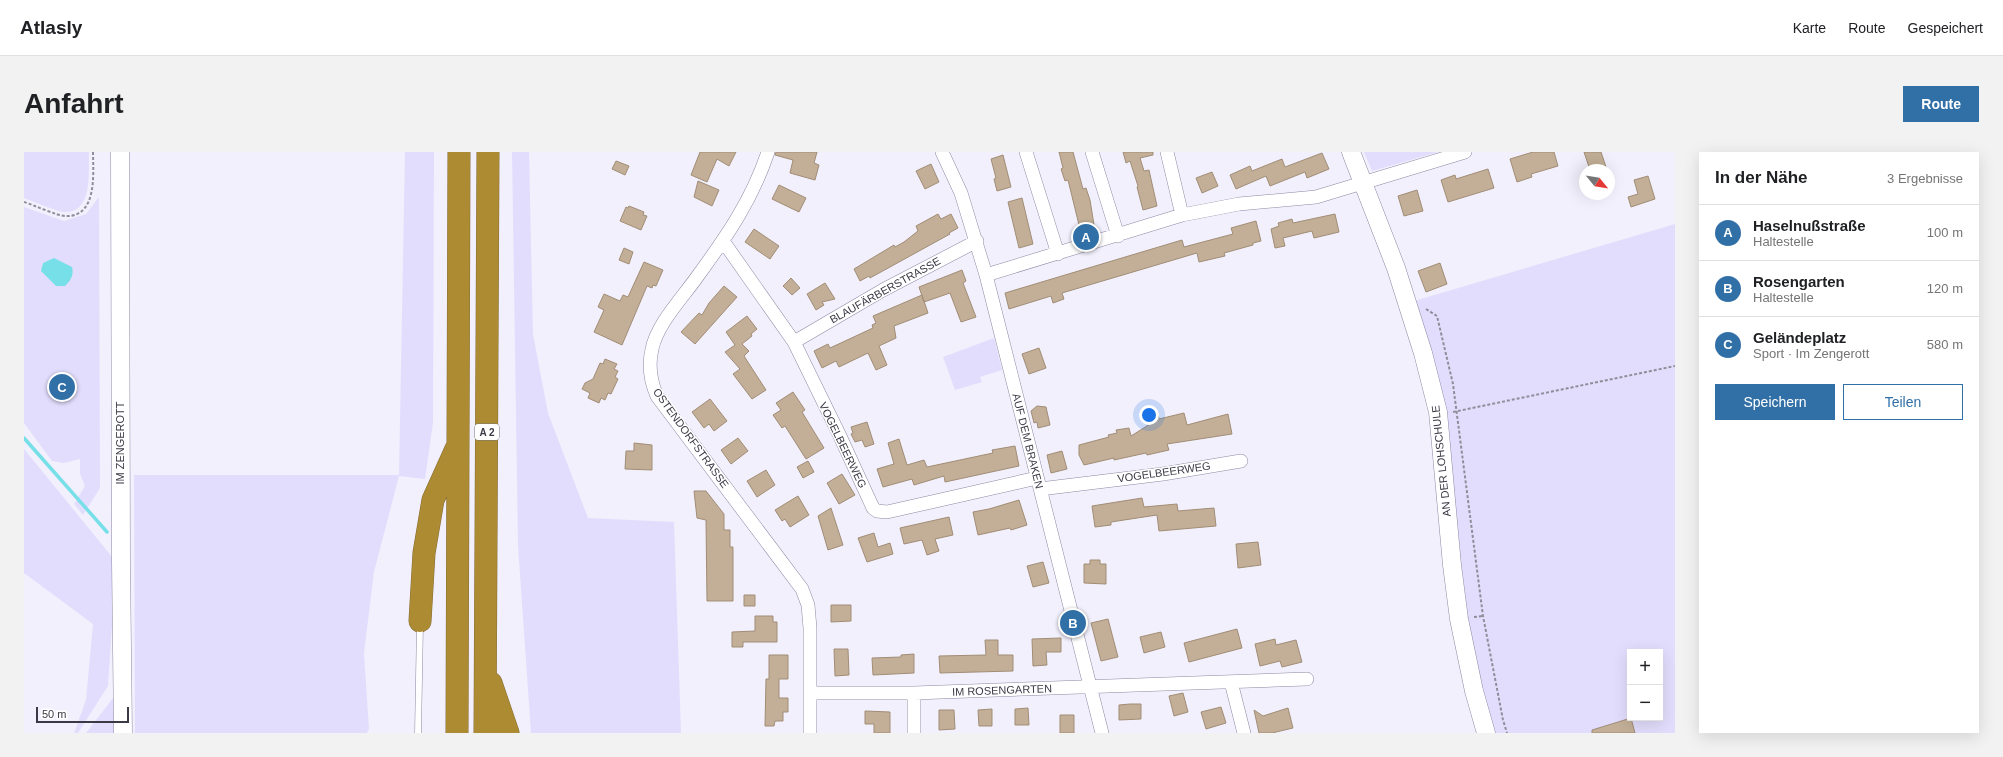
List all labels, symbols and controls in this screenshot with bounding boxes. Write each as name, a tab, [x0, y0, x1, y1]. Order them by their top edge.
text: Atlasly	[20, 17, 82, 38]
text: Karte	[1793, 20, 1826, 36]
text: Route	[1848, 20, 1886, 36]
text: Gespeichert	[1908, 20, 1983, 36]
button: Route	[1903, 86, 1979, 122]
text: Anfahrt	[24, 88, 124, 119]
north arrow	[1579, 164, 1615, 200]
text: In der Nähe	[1715, 168, 1808, 187]
text: 3 Ergebnisse	[1887, 171, 1963, 186]
text: Haselnußstraße	[1753, 217, 1866, 234]
pin: A	[1073, 222, 1099, 252]
text: A	[1723, 225, 1733, 240]
text: 100 m	[1927, 225, 1963, 240]
text: Haltestelle	[1753, 234, 1814, 249]
street label: BLAUFÄRBERSTRASSE	[828, 255, 942, 325]
text: Rosengarten	[1753, 273, 1845, 290]
text: B	[1723, 281, 1733, 296]
text: 120 m	[1927, 281, 1963, 296]
text: Haltestelle	[1753, 290, 1814, 305]
text: Geländeplatz	[1753, 329, 1846, 346]
text: C	[1723, 337, 1733, 352]
text: 580 m	[1927, 337, 1963, 352]
text: Sport · Im Zengerott	[1753, 346, 1869, 361]
pin: C	[49, 372, 75, 402]
button: Speichern	[1715, 384, 1835, 420]
button: Teilen	[1843, 384, 1963, 420]
street label: OSTENDORFSTRASSE	[651, 386, 731, 490]
street label: AUF DEM BRAKEN	[1010, 392, 1046, 490]
street label: VOGELBEERWEG	[817, 400, 869, 490]
street label: IM ZENGEROTT	[114, 401, 126, 485]
your location	[1139, 405, 1159, 425]
street label: AN DER LOHSCHULE	[1429, 405, 1453, 517]
road number: A 2	[475, 424, 499, 440]
street label: VOGELBEERWEG	[1117, 460, 1211, 484]
pin: B	[1060, 608, 1086, 638]
map controls	[1627, 649, 1663, 721]
button: +	[1627, 649, 1663, 685]
street label: IM ROSENGARTEN	[952, 682, 1052, 698]
button: −	[1627, 685, 1663, 721]
scale bar	[36, 705, 129, 724]
text: 50 m	[42, 708, 66, 720]

